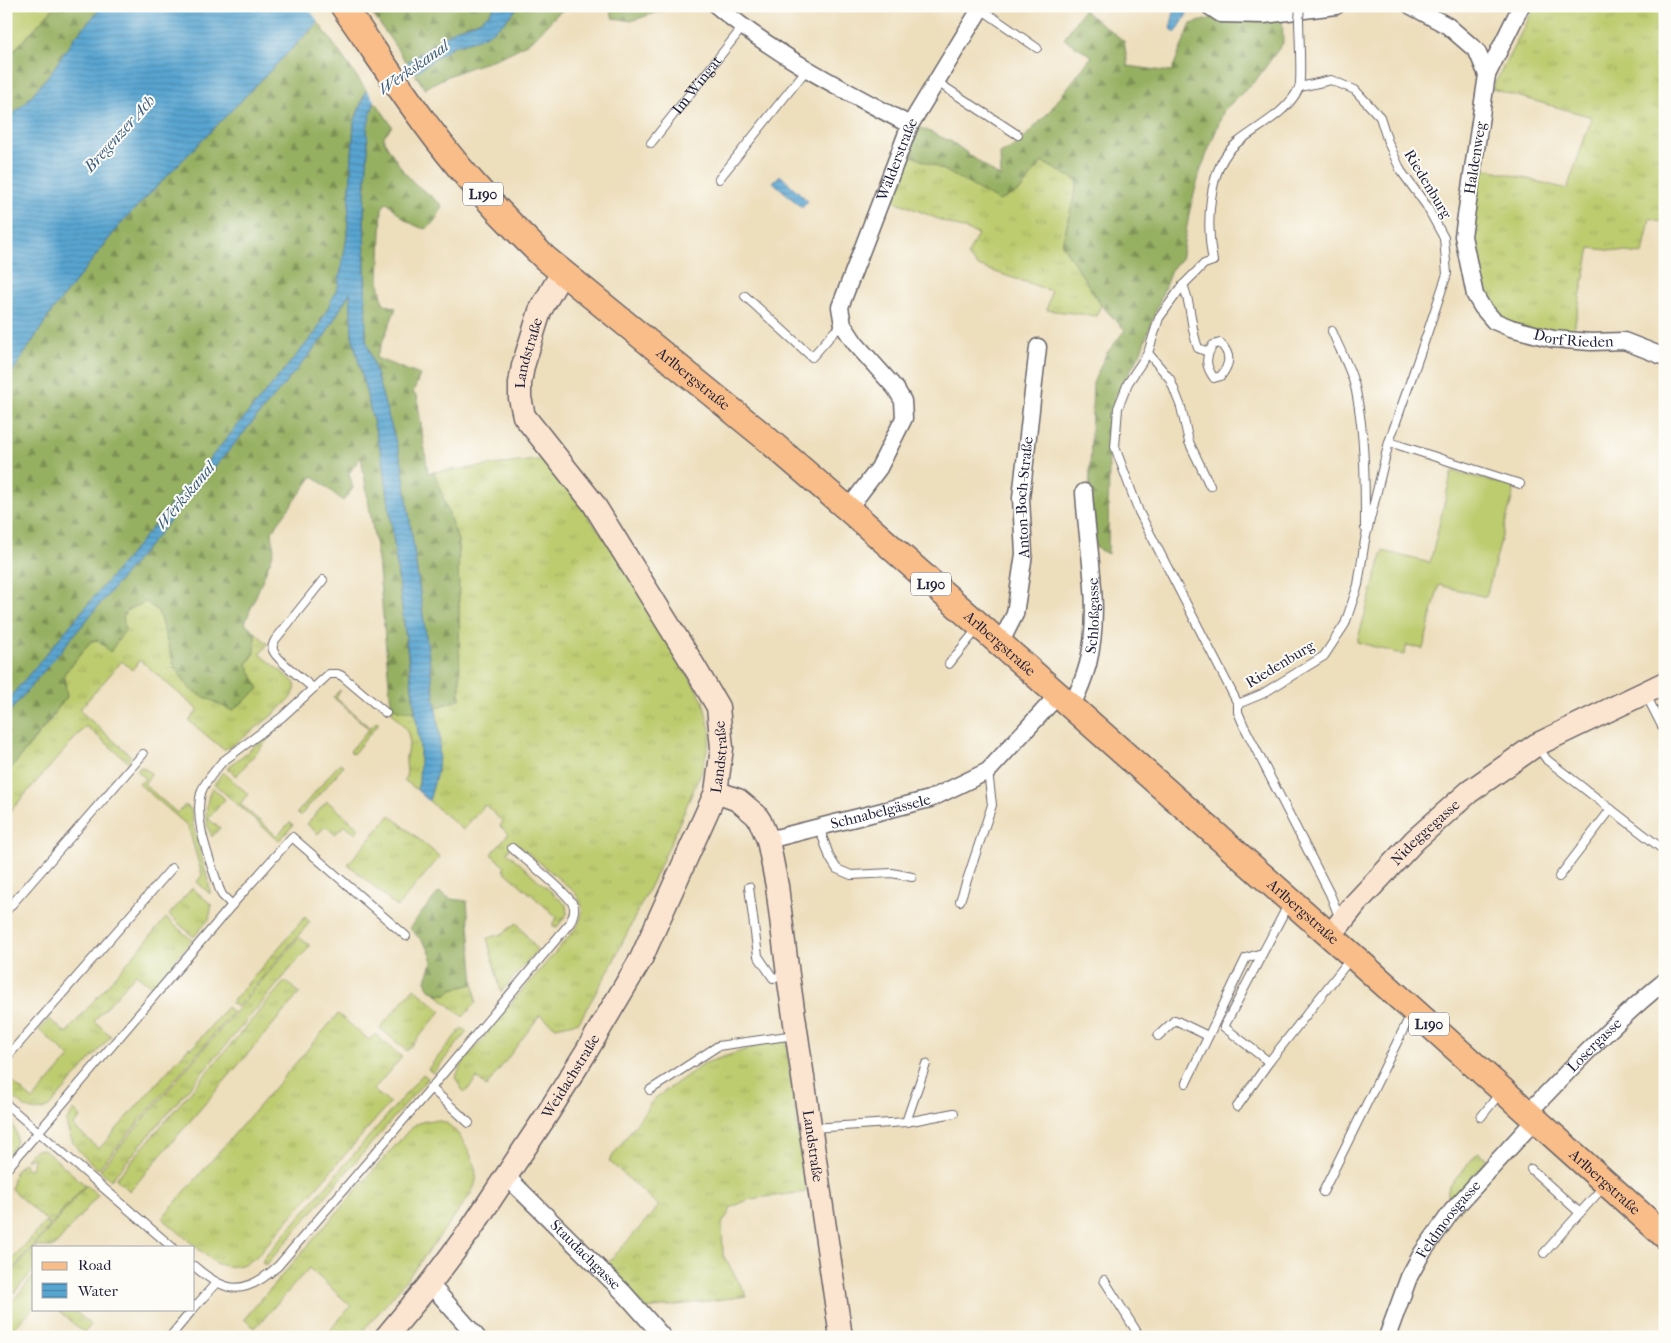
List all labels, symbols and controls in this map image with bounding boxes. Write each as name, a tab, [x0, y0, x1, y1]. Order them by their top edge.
water label: Werkskanal	[375, 35, 454, 99]
street label: Im Wingat	[668, 52, 726, 118]
water label: Bregenzer Ach	[79, 91, 159, 176]
street label: Wälderstraße	[872, 114, 922, 204]
street label: Haldenweg	[1460, 119, 1490, 196]
street label: Riedenburg	[1400, 146, 1456, 223]
road number: L190	[463, 182, 503, 205]
street label: Landstraße	[511, 315, 547, 388]
street label: Dorf Rieden	[1532, 325, 1614, 351]
street label: Arlbergstraße	[652, 343, 734, 414]
street label: Anton-Boch-Straße	[1012, 435, 1037, 560]
water label: Werkskanal	[152, 456, 220, 533]
road number: L190	[911, 572, 951, 596]
street label: Schloßgasse	[1081, 577, 1103, 655]
street label: Arlbergstraße	[960, 606, 1040, 680]
street label: Riedenburg	[1242, 636, 1319, 692]
street label: Landstraße	[707, 719, 731, 794]
street label: Schnabelgässele	[829, 790, 933, 833]
street label: Nideggegasse	[1387, 795, 1464, 869]
street label: Arlbergstraße	[1263, 875, 1343, 949]
road number: L190	[1409, 1012, 1449, 1036]
street label: Losergasse	[1563, 1014, 1626, 1076]
street label: Weidachstraße	[537, 1030, 604, 1122]
street label: Landstraße	[799, 1109, 827, 1184]
street label: Arlbergstraße	[1565, 1145, 1645, 1219]
street label: Feldmoosgasse	[1412, 1176, 1485, 1261]
street label: Staudachgasse	[547, 1216, 625, 1294]
legend	[32, 1246, 195, 1310]
text: Road	[78, 1256, 112, 1274]
text: Water	[77, 1282, 118, 1300]

